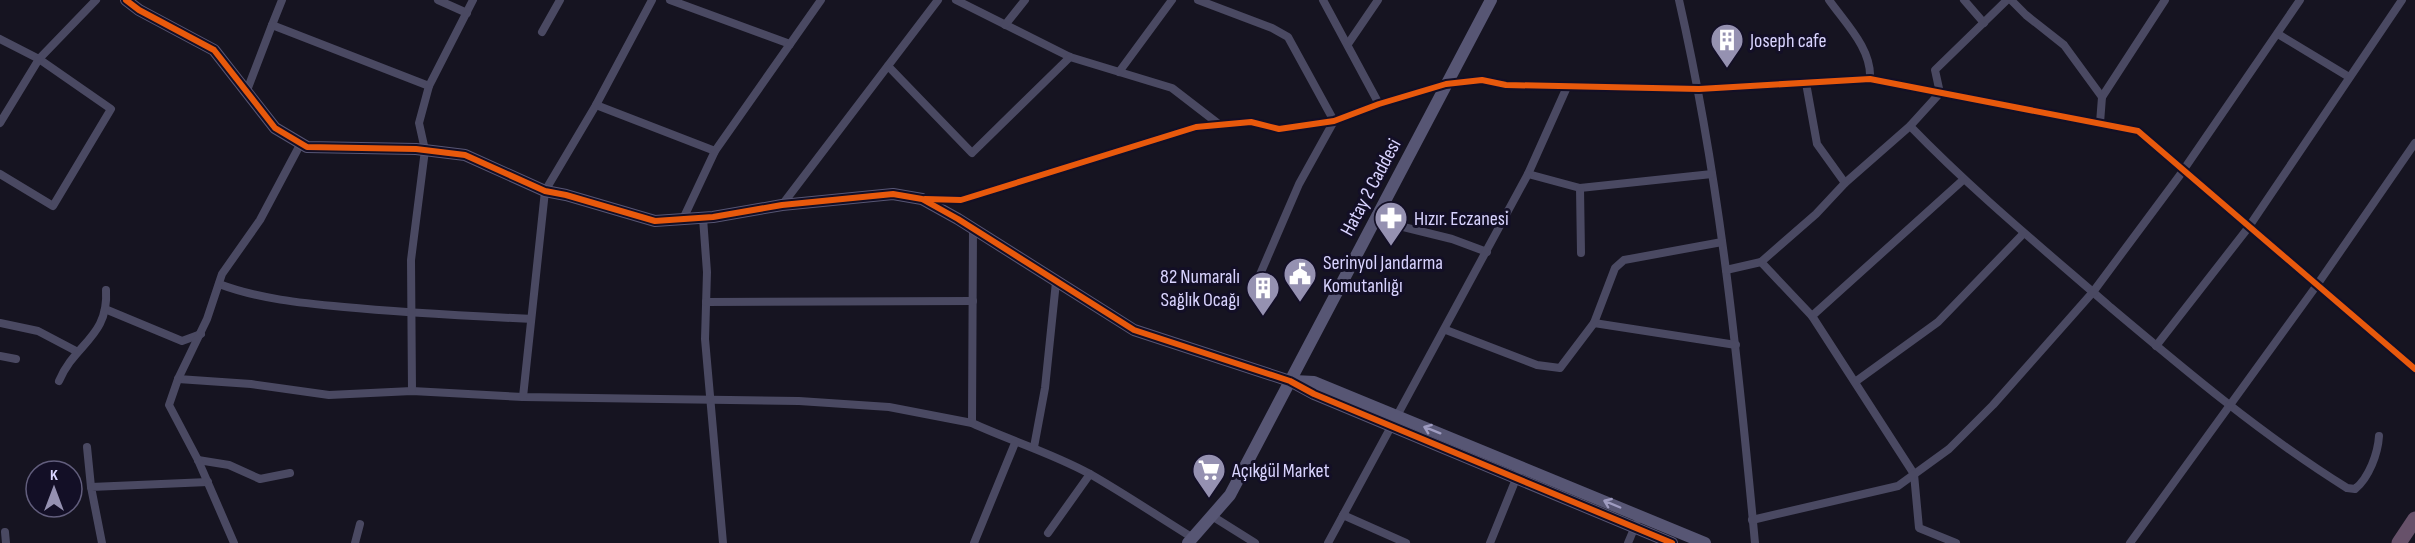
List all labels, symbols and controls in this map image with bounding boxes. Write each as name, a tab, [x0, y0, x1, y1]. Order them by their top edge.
building icon: Joseph cafe	[1709, 22, 1745, 69]
place label: Joseph cafe	[1749, 29, 1826, 53]
street label: Hatay 2 Caddesi	[1335, 135, 1406, 240]
pharmacy icon: Hızır. Eczanesi	[1373, 200, 1409, 247]
place label: Hızır. Eczanesi	[1414, 207, 1509, 231]
place label: Serinyol Jandarma Komutanlığı	[1323, 251, 1443, 298]
public building icon: Serinyol Jandarma Komutanlığı	[1282, 256, 1318, 303]
place label: 82 Numaralı Sağlık Ocağı	[1160, 265, 1240, 312]
building icon: 82 Numaralı Sağlık Ocağı	[1245, 270, 1281, 317]
one-way arrow	[1423, 423, 1442, 434]
supermarket icon: Açıkgül Market	[1191, 452, 1227, 499]
north arrow	[24, 459, 84, 519]
place label: Açıkgül Market	[1231, 459, 1330, 483]
text: K	[50, 466, 58, 485]
one-way arrow	[1603, 498, 1622, 509]

